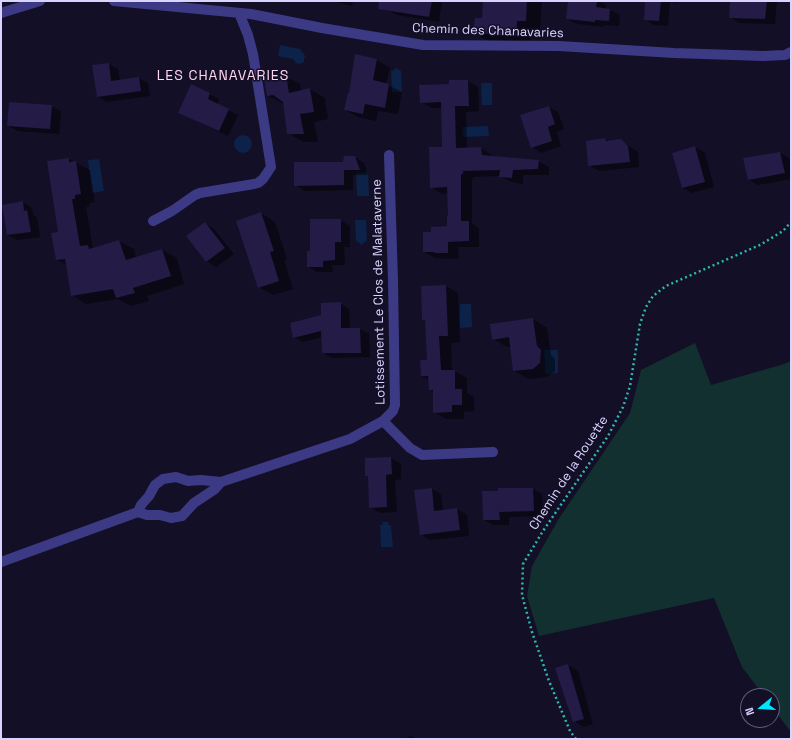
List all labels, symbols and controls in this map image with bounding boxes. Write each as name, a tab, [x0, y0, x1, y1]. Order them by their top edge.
street label: Chemin des Chanavaries	[412, 21, 564, 41]
district label: LES CHANAVARIES	[157, 68, 289, 84]
street label: Lotissement Le Clos de Malataverne	[369, 179, 389, 405]
street label: Chemin de la Rouette	[526, 413, 612, 533]
north arrow	[740, 688, 780, 728]
text: N	[742, 706, 757, 717]

